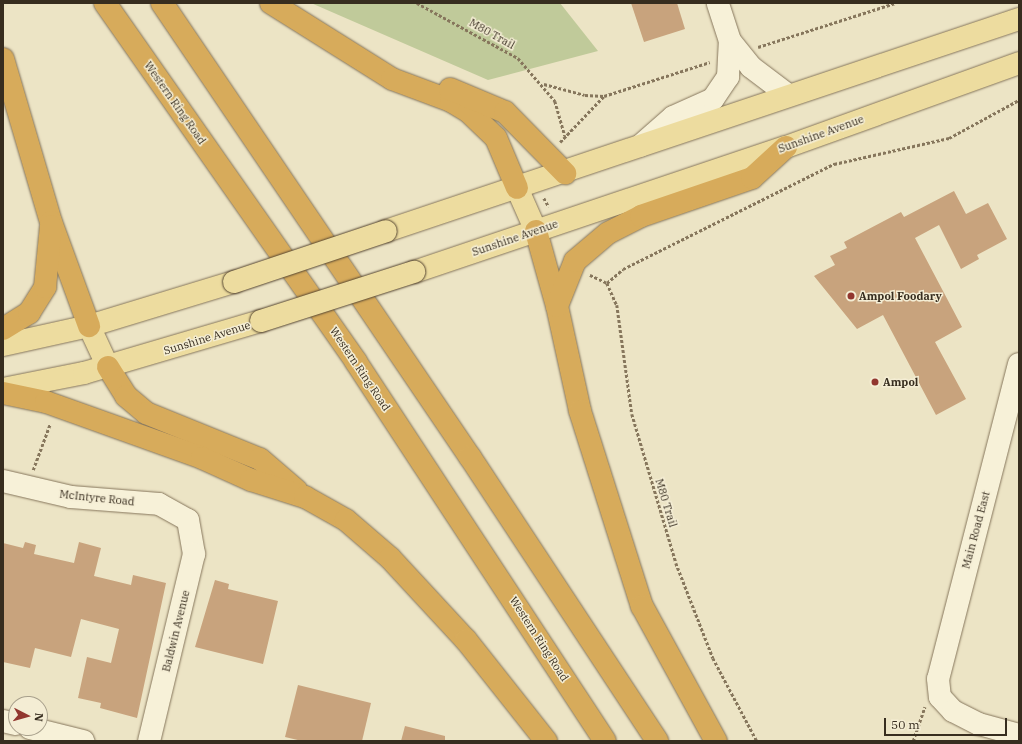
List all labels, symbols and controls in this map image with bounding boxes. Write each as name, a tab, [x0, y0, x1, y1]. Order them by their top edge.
street label: M80 Trail	[467, 16, 517, 52]
street label: Western Ring Road	[141, 59, 209, 147]
street label: Sunshine Avenue	[776, 112, 866, 156]
street label: Sunshine Avenue	[470, 217, 560, 259]
place label: Ampol Foodary	[859, 289, 942, 303]
marker: Ampol Foodary	[846, 291, 856, 301]
street label: Sunshine Avenue	[162, 319, 252, 357]
street label: Western Ring Road	[327, 325, 393, 413]
place label: Ampol	[883, 375, 918, 389]
marker: Ampol	[870, 377, 880, 387]
street label: M80 Trail	[652, 477, 680, 529]
street label: McIntyre Road	[59, 487, 135, 509]
street label: Main Road East	[959, 490, 993, 570]
street label: Baldwin Avenue	[159, 589, 193, 673]
street label: Western Ring Road	[507, 594, 571, 684]
north arrow	[8, 696, 48, 736]
scale bar	[886, 710, 1009, 736]
text: N	[32, 712, 46, 722]
text: 50 m	[891, 717, 920, 732]

